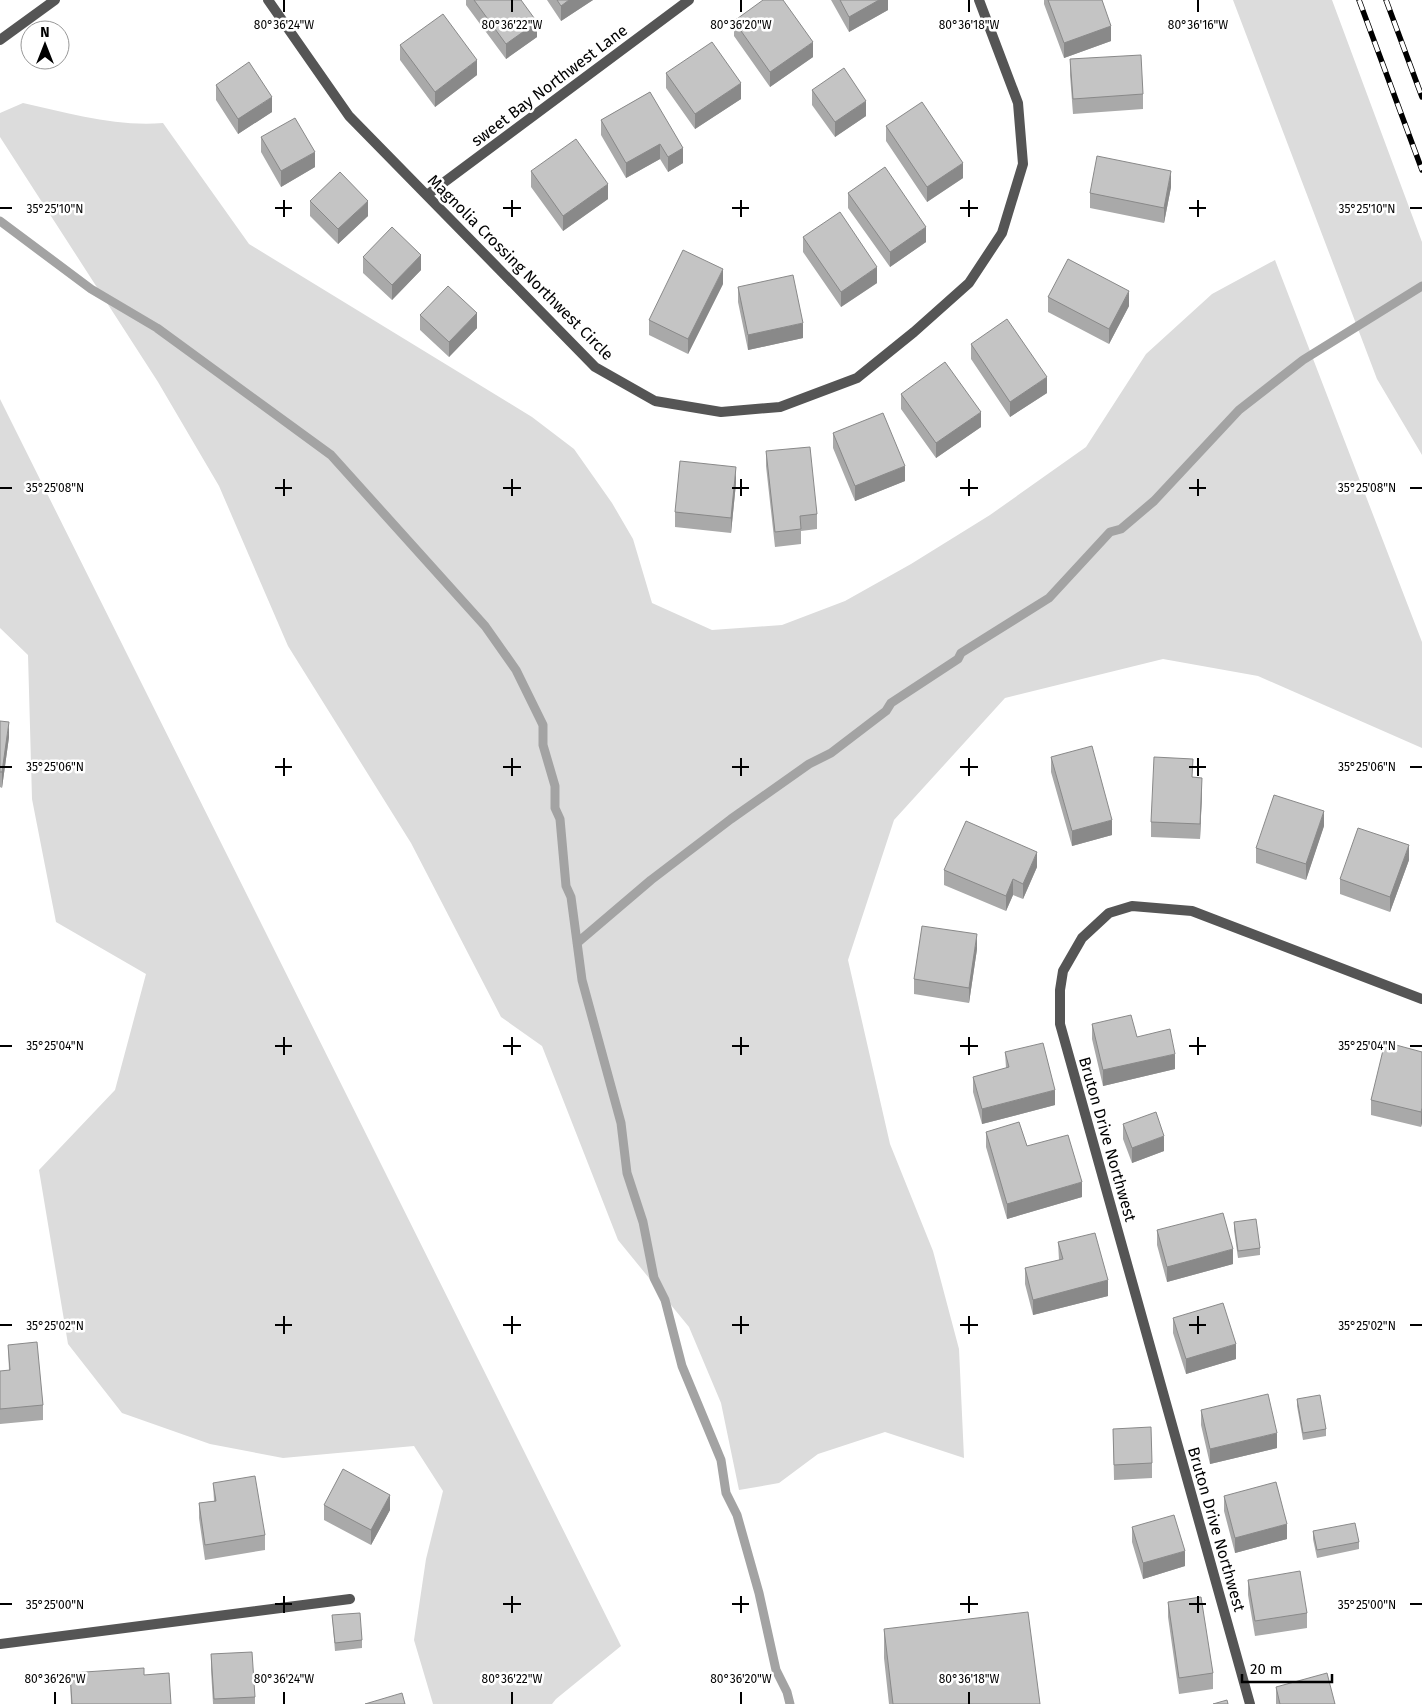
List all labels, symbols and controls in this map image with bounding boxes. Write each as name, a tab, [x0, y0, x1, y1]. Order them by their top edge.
text: 80°36'24"W	[254, 18, 314, 32]
text: 80°36'22"W	[482, 18, 543, 32]
text: 80°36'20"W	[710, 18, 772, 32]
text: 80°36'18"W	[939, 18, 999, 32]
text: 80°36'16"W	[1168, 18, 1228, 32]
north arrow	[20, 20, 70, 70]
street label: sweet Bay Northwest Lane	[468, 20, 631, 150]
text: N	[40, 24, 50, 41]
street label: Magnolia Crossing Northwest Circle	[424, 171, 617, 364]
text: 35°25'10"N	[26, 202, 84, 216]
text: 35°25'10"N	[1338, 202, 1396, 216]
text: 35°25'08"N	[26, 481, 84, 495]
text: 35°25'08"N	[1338, 481, 1396, 495]
text: 35°25'06"N	[26, 760, 84, 774]
text: 35°25'06"N	[1338, 760, 1396, 774]
text: 35°25'04"N	[26, 1039, 84, 1053]
text: 35°25'04"N	[1338, 1039, 1396, 1053]
street label: Bruton Drive Northwest	[1075, 1055, 1140, 1224]
text: 35°25'02"N	[26, 1319, 84, 1333]
text: 35°25'02"N	[1338, 1319, 1396, 1333]
street label: Bruton Drive Northwest	[1184, 1445, 1249, 1614]
text: 35°25'00"N	[26, 1598, 84, 1612]
text: 35°25'00"N	[1338, 1598, 1396, 1612]
scale bar	[1242, 1652, 1332, 1684]
text: 20 m	[1250, 1660, 1283, 1678]
text: 80°36'26"W	[24, 1672, 86, 1686]
text: 80°36'24"W	[254, 1672, 314, 1686]
text: 80°36'22"W	[482, 1672, 543, 1686]
text: 80°36'20"W	[710, 1672, 772, 1686]
text: 80°36'18"W	[939, 1672, 999, 1686]

